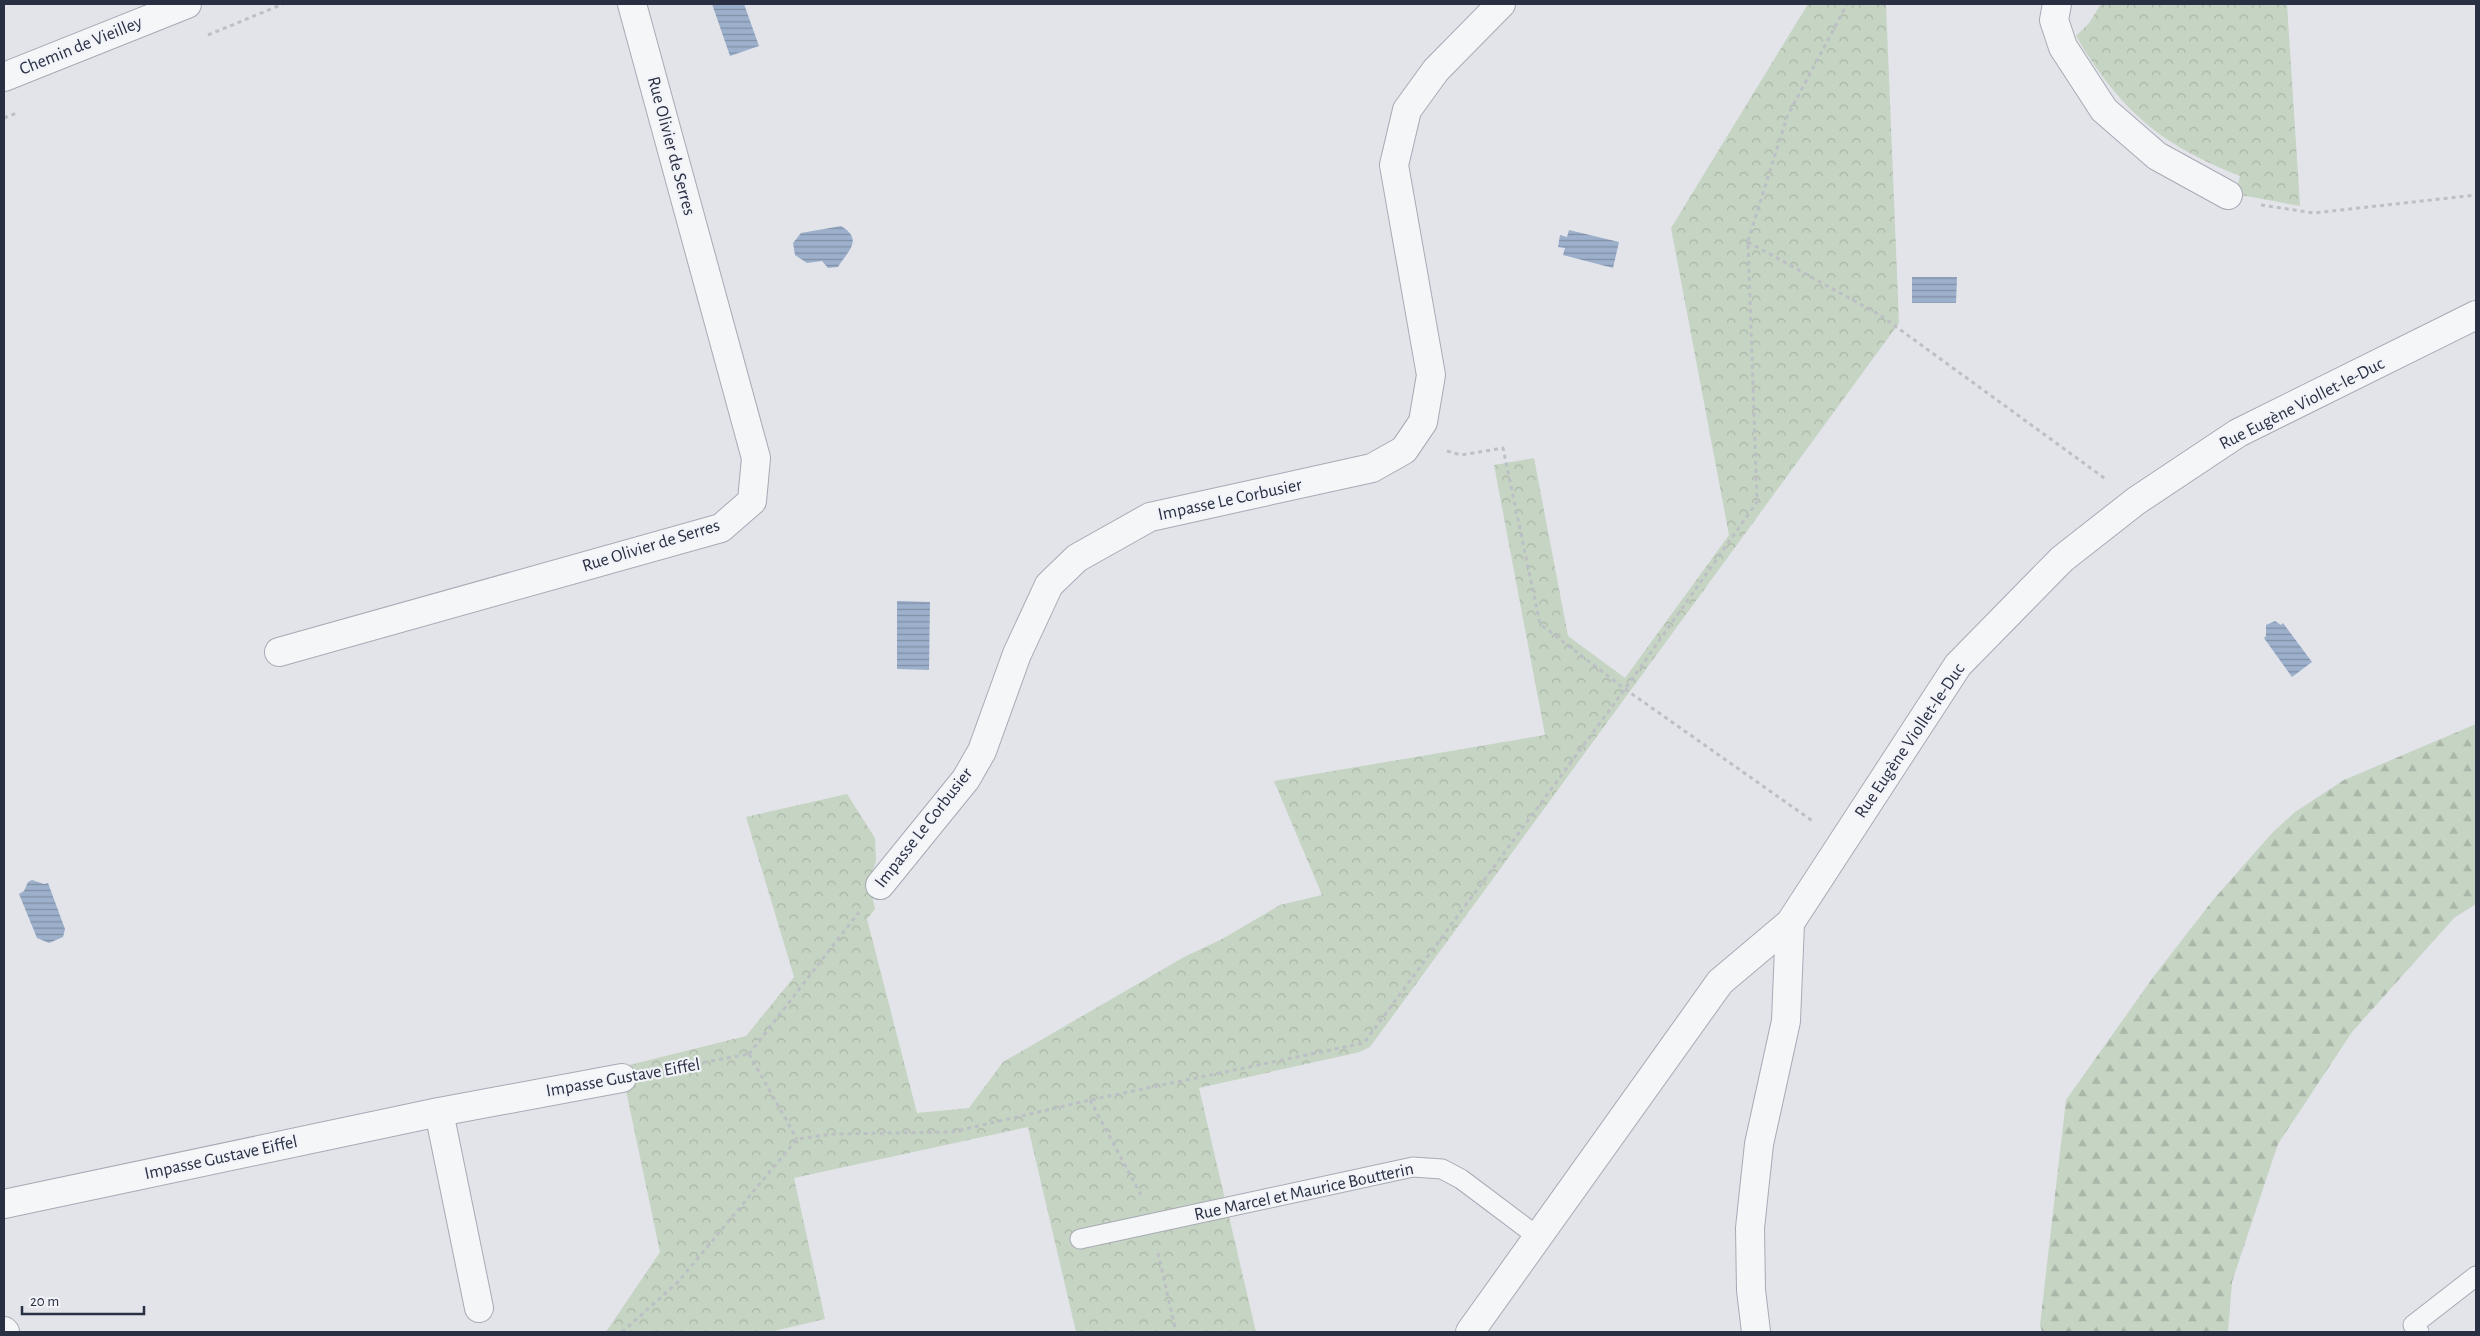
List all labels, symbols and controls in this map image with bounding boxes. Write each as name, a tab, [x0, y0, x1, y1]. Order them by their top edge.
street label: Chemin de Vieilley	[17, 13, 145, 79]
street label: Rue Olivier de Serres	[644, 75, 698, 217]
street label: Rue Eugène Viollet-le-Duc	[2217, 355, 2387, 453]
street label: Impasse Le Corbusier	[1156, 476, 1304, 524]
street label: Rue Olivier de Serres	[580, 517, 722, 575]
street label: Rue Eugène Viollet-le-Duc	[1852, 660, 1968, 822]
street label: Impasse Le Corbusier	[872, 765, 976, 891]
street label: Impasse Gustave Eiffel	[545, 1056, 701, 1100]
street label: Impasse Gustave Eiffel	[143, 1133, 299, 1183]
street label: Rue Marcel et Maurice Boutterin	[1193, 1160, 1415, 1224]
scale bar	[22, 1284, 145, 1316]
text: 20 m	[30, 1294, 59, 1309]

